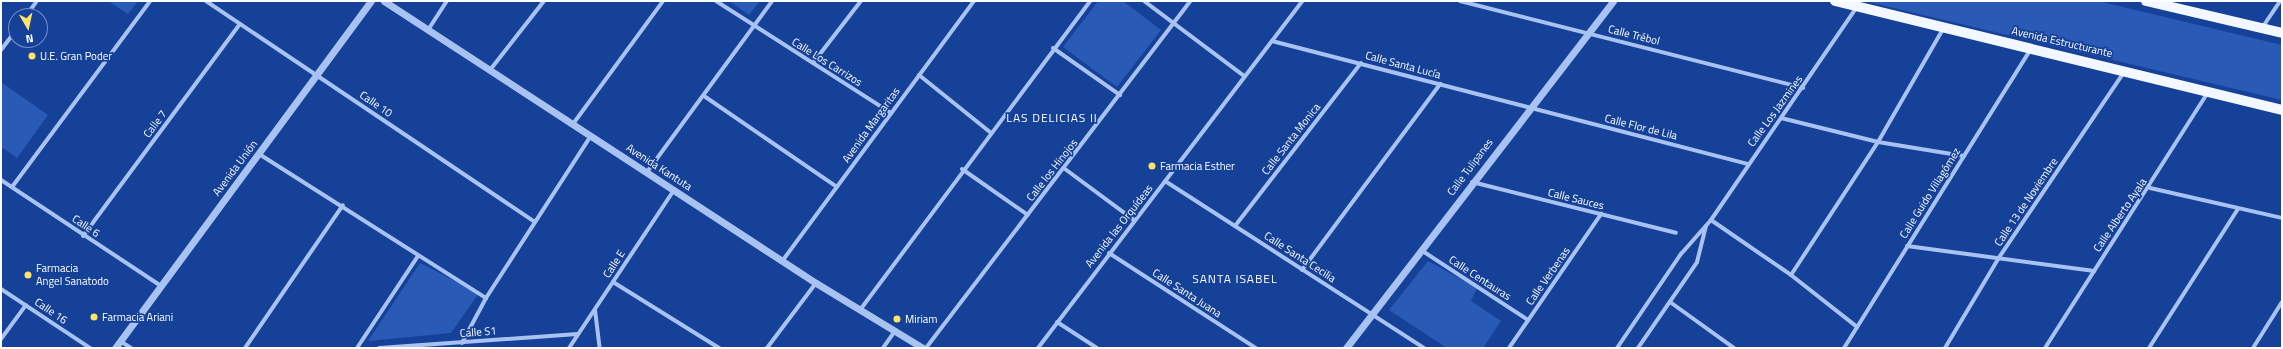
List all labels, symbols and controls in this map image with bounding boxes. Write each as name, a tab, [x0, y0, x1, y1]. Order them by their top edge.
north arrow	[8, 8, 48, 48]
street label: Calle Trébol	[1607, 22, 1661, 48]
street label: Avenida Estructurante	[2010, 24, 2114, 60]
text: N	[25, 30, 35, 47]
street label: Calle Los Carrizos	[789, 35, 865, 89]
place label: U.E. Gran Poder	[40, 49, 112, 63]
street label: Calle Santa Lucía	[1364, 49, 1442, 81]
marker: U.E. Gran Poder	[27, 51, 37, 61]
street label: Calle Los Jazmines	[1745, 73, 1805, 149]
street label: Avenida Margaritas	[839, 85, 903, 165]
street label: Calle 10	[357, 88, 395, 120]
street label: Calle Santa Monica	[1259, 101, 1323, 177]
street label: Calle 7	[140, 108, 170, 140]
district label: LAS DELICIAS II	[1006, 111, 1098, 125]
street label: Calle Flor de Lila	[1603, 112, 1679, 142]
street label: Calle los Hinojos	[1024, 136, 1080, 204]
street label: Calle Tulipanes	[1444, 136, 1496, 198]
street label: Avenida Unión	[210, 138, 260, 198]
street label: Avenida Kantuta	[624, 141, 694, 193]
street label: Calle Guido Villagómez	[1897, 145, 1963, 241]
street label: Calle 13 de Noviembre	[1992, 155, 2060, 249]
place label: Farmacia Esther	[1160, 159, 1235, 173]
marker: Farmacia Esther	[1147, 161, 1157, 171]
street label: Calle Alberto Ayala	[2090, 176, 2150, 254]
street label: Avenida las Orquídeas	[1082, 182, 1156, 270]
street label: Calle Sauces	[1547, 186, 1605, 212]
street label: Calle 6	[70, 212, 102, 240]
street label: Calle Santa Cecilia	[1262, 229, 1338, 285]
street label: Calle Verbenas	[1523, 244, 1573, 308]
street label: Calle E	[600, 248, 628, 280]
street label: Calle Centauras	[1446, 253, 1514, 303]
place label: Farmacia Angel Sanatodo	[36, 262, 109, 288]
street label: Calle Santa Juana	[1150, 266, 1224, 320]
marker: Farmacia Angel Sanatodo	[23, 270, 33, 280]
district label: SANTA ISABEL	[1192, 272, 1278, 286]
street label: Calle 16	[32, 295, 70, 327]
place label: Farmacia Ariani	[102, 310, 173, 324]
marker: Farmacia Ariani	[89, 312, 99, 322]
place label: Miriam	[905, 312, 938, 326]
marker: Miriam	[892, 314, 902, 324]
street label: Calle S1	[459, 324, 497, 340]

